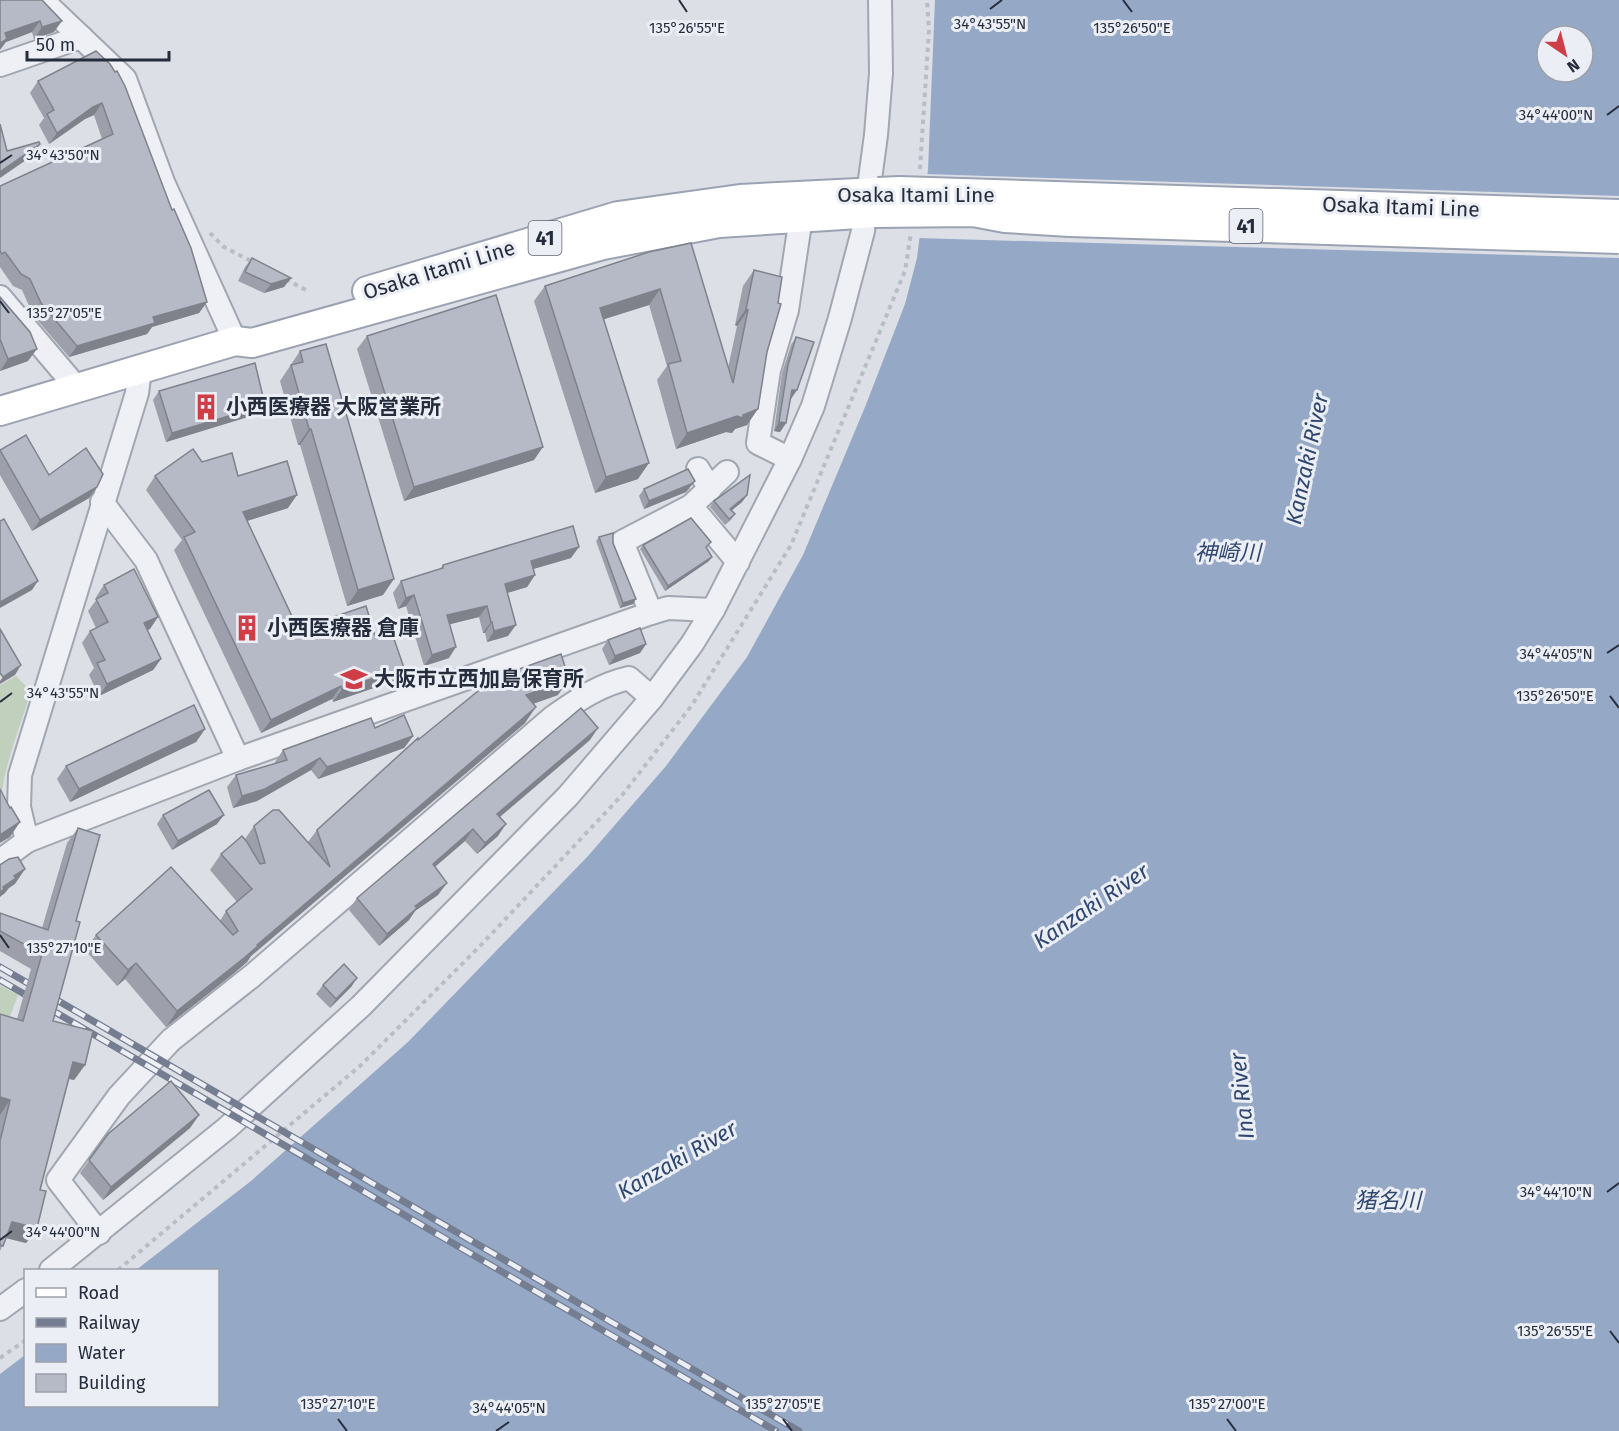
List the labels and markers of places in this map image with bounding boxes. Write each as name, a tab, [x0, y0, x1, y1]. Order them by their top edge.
building icon: 小西医療器 大阪営業所	[191, 392, 221, 422]
place label: 小西医療器 大阪営業所	[226, 394, 441, 420]
building icon: 小西医療器 倉庫	[232, 613, 262, 643]
place label: 小西医療器 倉庫	[267, 615, 419, 641]
school or university icon: 大阪市立西加島保育所	[339, 664, 369, 694]
place label: 大阪市立西加島保育所	[374, 666, 584, 692]

